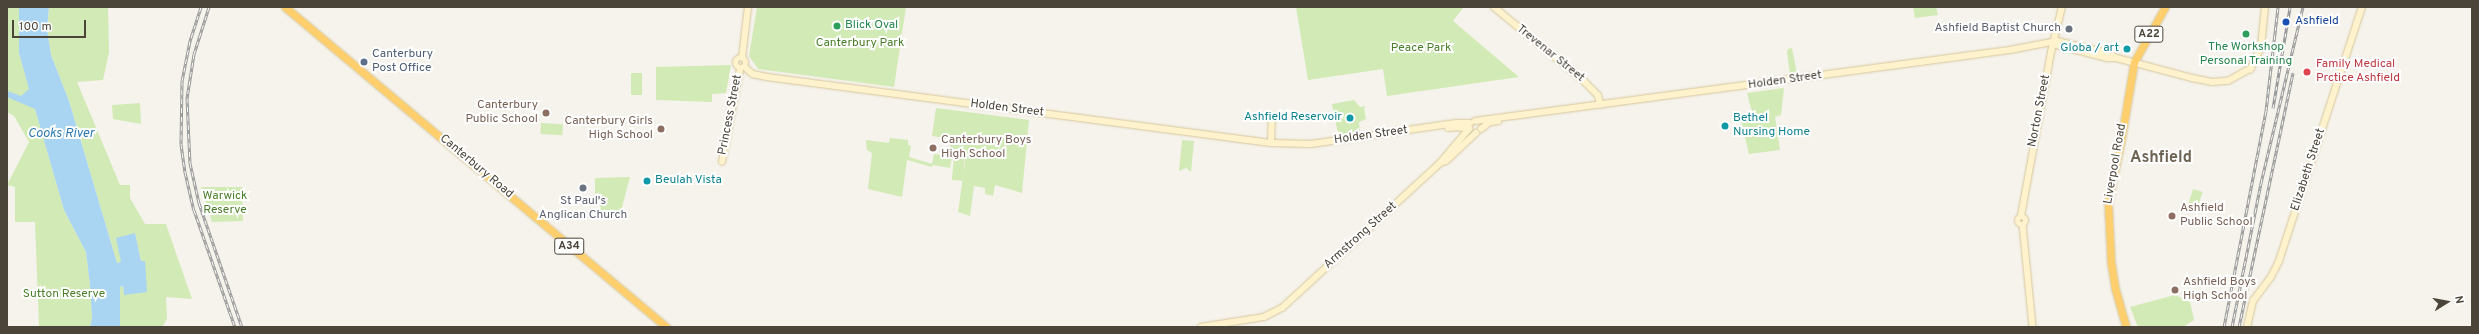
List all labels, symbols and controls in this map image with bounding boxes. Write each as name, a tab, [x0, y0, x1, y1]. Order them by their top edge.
scale bar	[14, 12, 88, 38]
place label: Ashfield	[2295, 15, 2339, 29]
marker: Ashfield	[2280, 16, 2292, 28]
text: 100 m	[19, 19, 52, 35]
place label: Blick Oval	[845, 19, 898, 33]
marker: Blick Oval	[832, 21, 842, 31]
street label: Trevenar Street	[1513, 22, 1587, 86]
place label: Ashfield Baptist Church	[1935, 22, 2061, 36]
marker: Ashfield Baptist Church	[2064, 24, 2074, 34]
road number: A22	[2134, 25, 2164, 43]
marker: The Workshop Personal Training	[2241, 29, 2251, 39]
park label: Canterbury Park	[816, 37, 904, 51]
place label: The Workshop Personal Training	[2199, 41, 2293, 69]
park label: Peace Park	[1391, 42, 1451, 56]
place label: Globa / art	[2060, 42, 2119, 56]
marker: Globa / art	[2122, 44, 2132, 54]
place label: Canterbury Post Office	[372, 48, 433, 76]
marker: Canterbury Post Office	[359, 57, 369, 67]
place label: Family Medical Prctice Ashfield	[2316, 58, 2400, 86]
marker: Family Medical Prctice Ashfield	[2301, 66, 2313, 78]
street label: Holden Street	[1747, 69, 1823, 93]
street label: Norton Street	[2026, 73, 2054, 149]
street label: Princess Street	[716, 74, 746, 156]
street label: Holden Street	[969, 97, 1045, 121]
place label: Canterbury Public School	[465, 99, 538, 127]
marker: Canterbury Public School	[541, 108, 551, 118]
place label: Ashfield Reservoir	[1244, 111, 1342, 125]
place label: Bethel Nursing Home	[1733, 112, 1810, 140]
marker: Ashfield Reservoir	[1345, 113, 1355, 123]
place label: Canterbury Girls High School	[564, 115, 653, 143]
marker: Bethel Nursing Home	[1720, 121, 1730, 131]
street label: Liverpool Road	[2102, 123, 2130, 205]
marker: Canterbury Girls High School	[656, 124, 666, 134]
street label: Holden Street	[1333, 124, 1409, 148]
water label: Cooks River	[28, 126, 94, 142]
street label: Elizabeth Street	[2289, 127, 2329, 213]
street label: Canterbury Road	[436, 132, 516, 202]
place label: Canterbury Boys High School	[941, 134, 1031, 162]
marker: Canterbury Boys High School	[928, 143, 938, 153]
district label: Ashfield	[2130, 148, 2192, 168]
place label: Beulah Vista	[655, 174, 722, 188]
marker: Beulah Vista	[642, 176, 652, 186]
marker: St Paul's Anglican Church	[578, 183, 588, 193]
park label: Warwick Reserve	[203, 190, 247, 218]
place label: St Paul's Anglican Church	[539, 195, 627, 223]
street label: Armstrong Street	[1322, 200, 1400, 272]
place label: Ashfield Public School	[2180, 202, 2253, 230]
marker: Ashfield Public School	[2167, 211, 2177, 221]
road number: A34	[554, 237, 584, 255]
place label: Ashfield Boys High School	[2183, 276, 2256, 304]
north arrow	[2427, 282, 2467, 322]
marker: Ashfield Boys High School	[2170, 285, 2180, 295]
park label: Sutton Reserve	[23, 288, 105, 302]
text: N	[2451, 294, 2466, 305]

